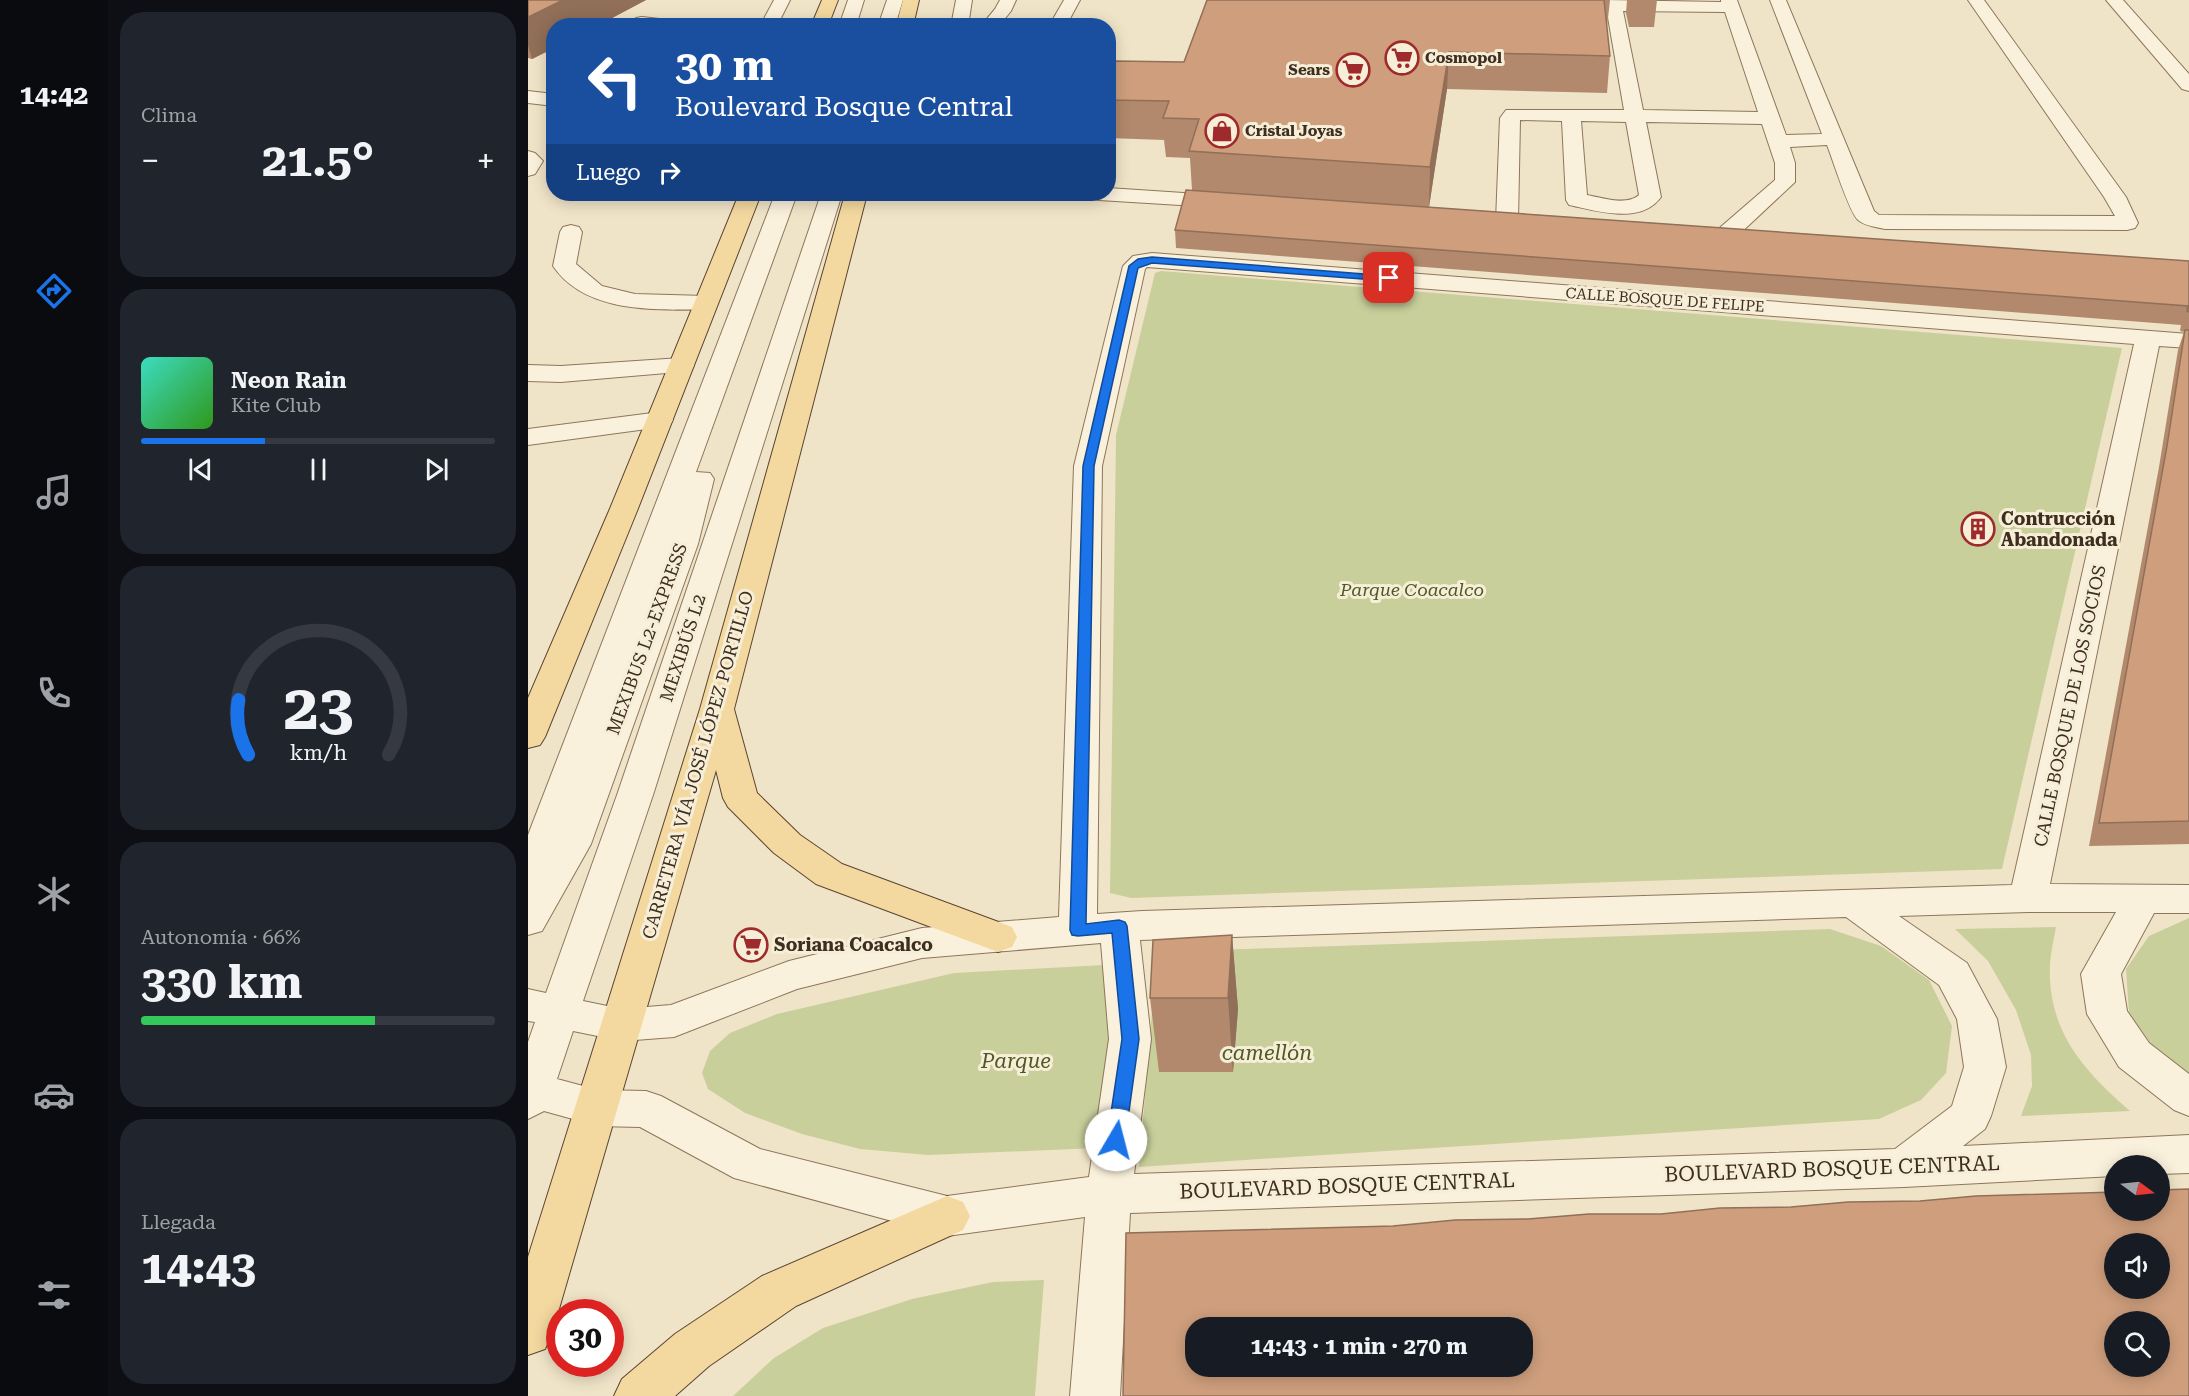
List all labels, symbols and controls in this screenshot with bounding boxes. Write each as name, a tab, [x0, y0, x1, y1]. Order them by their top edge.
supermarket icon: Cosmopol	[1384, 40, 1420, 76]
text: 30 m	[675, 41, 773, 90]
icon: left	[576, 42, 654, 120]
place label: Cosmopol	[1425, 49, 1502, 67]
supermarket icon: Sears	[1335, 52, 1371, 88]
place label: Sears	[1288, 61, 1330, 79]
text: 14:42	[20, 79, 88, 111]
text: Boulevard Bosque Central	[675, 91, 1013, 123]
text: Clima	[141, 103, 197, 127]
shop icon: Cristal Joyas	[1204, 113, 1240, 149]
place label: Cristal Joyas	[1245, 122, 1343, 140]
text: 21.5°	[262, 134, 374, 187]
text: −	[141, 141, 159, 180]
text: +	[477, 141, 495, 180]
icon: right	[653, 156, 686, 189]
text: Luego	[576, 160, 641, 185]
pin	[1363, 252, 1414, 303]
icon: arrive	[1372, 261, 1405, 294]
icon: directions	[33, 270, 75, 312]
street label: CALLE BOSQUE DE FELIPE	[1565, 284, 1765, 316]
text: Neon Rain	[231, 368, 346, 393]
text: Kite Club	[231, 393, 321, 417]
icon: previous	[184, 453, 217, 486]
icon: pause	[302, 453, 335, 486]
icon: next	[420, 453, 453, 486]
icon: music	[33, 471, 75, 513]
place label: Contrucción Abandonada	[2001, 508, 2118, 550]
building icon: Contrucción Abandonada	[1960, 511, 1996, 547]
street label: MEXIBUS L2-EXPRESS	[602, 540, 691, 737]
street label: CALLE BOSQUE DE LOS SOCIOS	[2029, 563, 2110, 849]
park label: Parque Coacalco	[1339, 579, 1484, 600]
street label: CARRETERA VÍA JOSÉ LÓPEZ PORTILLO	[638, 588, 757, 941]
street label: MEXIBÚS L2	[655, 591, 710, 704]
text: 23	[283, 671, 353, 744]
icon: phone	[33, 672, 75, 714]
text: km/h	[289, 740, 347, 765]
icon: climate	[33, 873, 75, 915]
text: Autonomía · 66%	[141, 925, 301, 949]
supermarket icon: Soriana Coacalco	[733, 927, 769, 963]
place label: Soriana Coacalco	[774, 934, 933, 955]
text: 330 km	[141, 956, 302, 1009]
park label: camellón	[1222, 1041, 1312, 1065]
park label: Parque	[980, 1049, 1051, 1073]
icon: car	[33, 1074, 75, 1116]
position arrow	[1084, 1108, 1148, 1172]
street label: BOULEVARD BOSQUE CENTRAL	[1664, 1151, 2000, 1187]
north arrow	[2104, 1155, 2170, 1221]
map controls	[2104, 1155, 2170, 1377]
street label: BOULEVARD BOSQUE CENTRAL	[1179, 1168, 1515, 1204]
text: Llegada	[141, 1210, 216, 1234]
button: sound	[2104, 1233, 2170, 1299]
text: 14:43	[141, 1241, 256, 1294]
icon: filters	[33, 1274, 75, 1316]
speed limit sign: 30	[546, 1299, 624, 1377]
button: search	[2104, 1311, 2170, 1377]
text: 14:43 · 1 min · 270 m	[1250, 1334, 1468, 1359]

